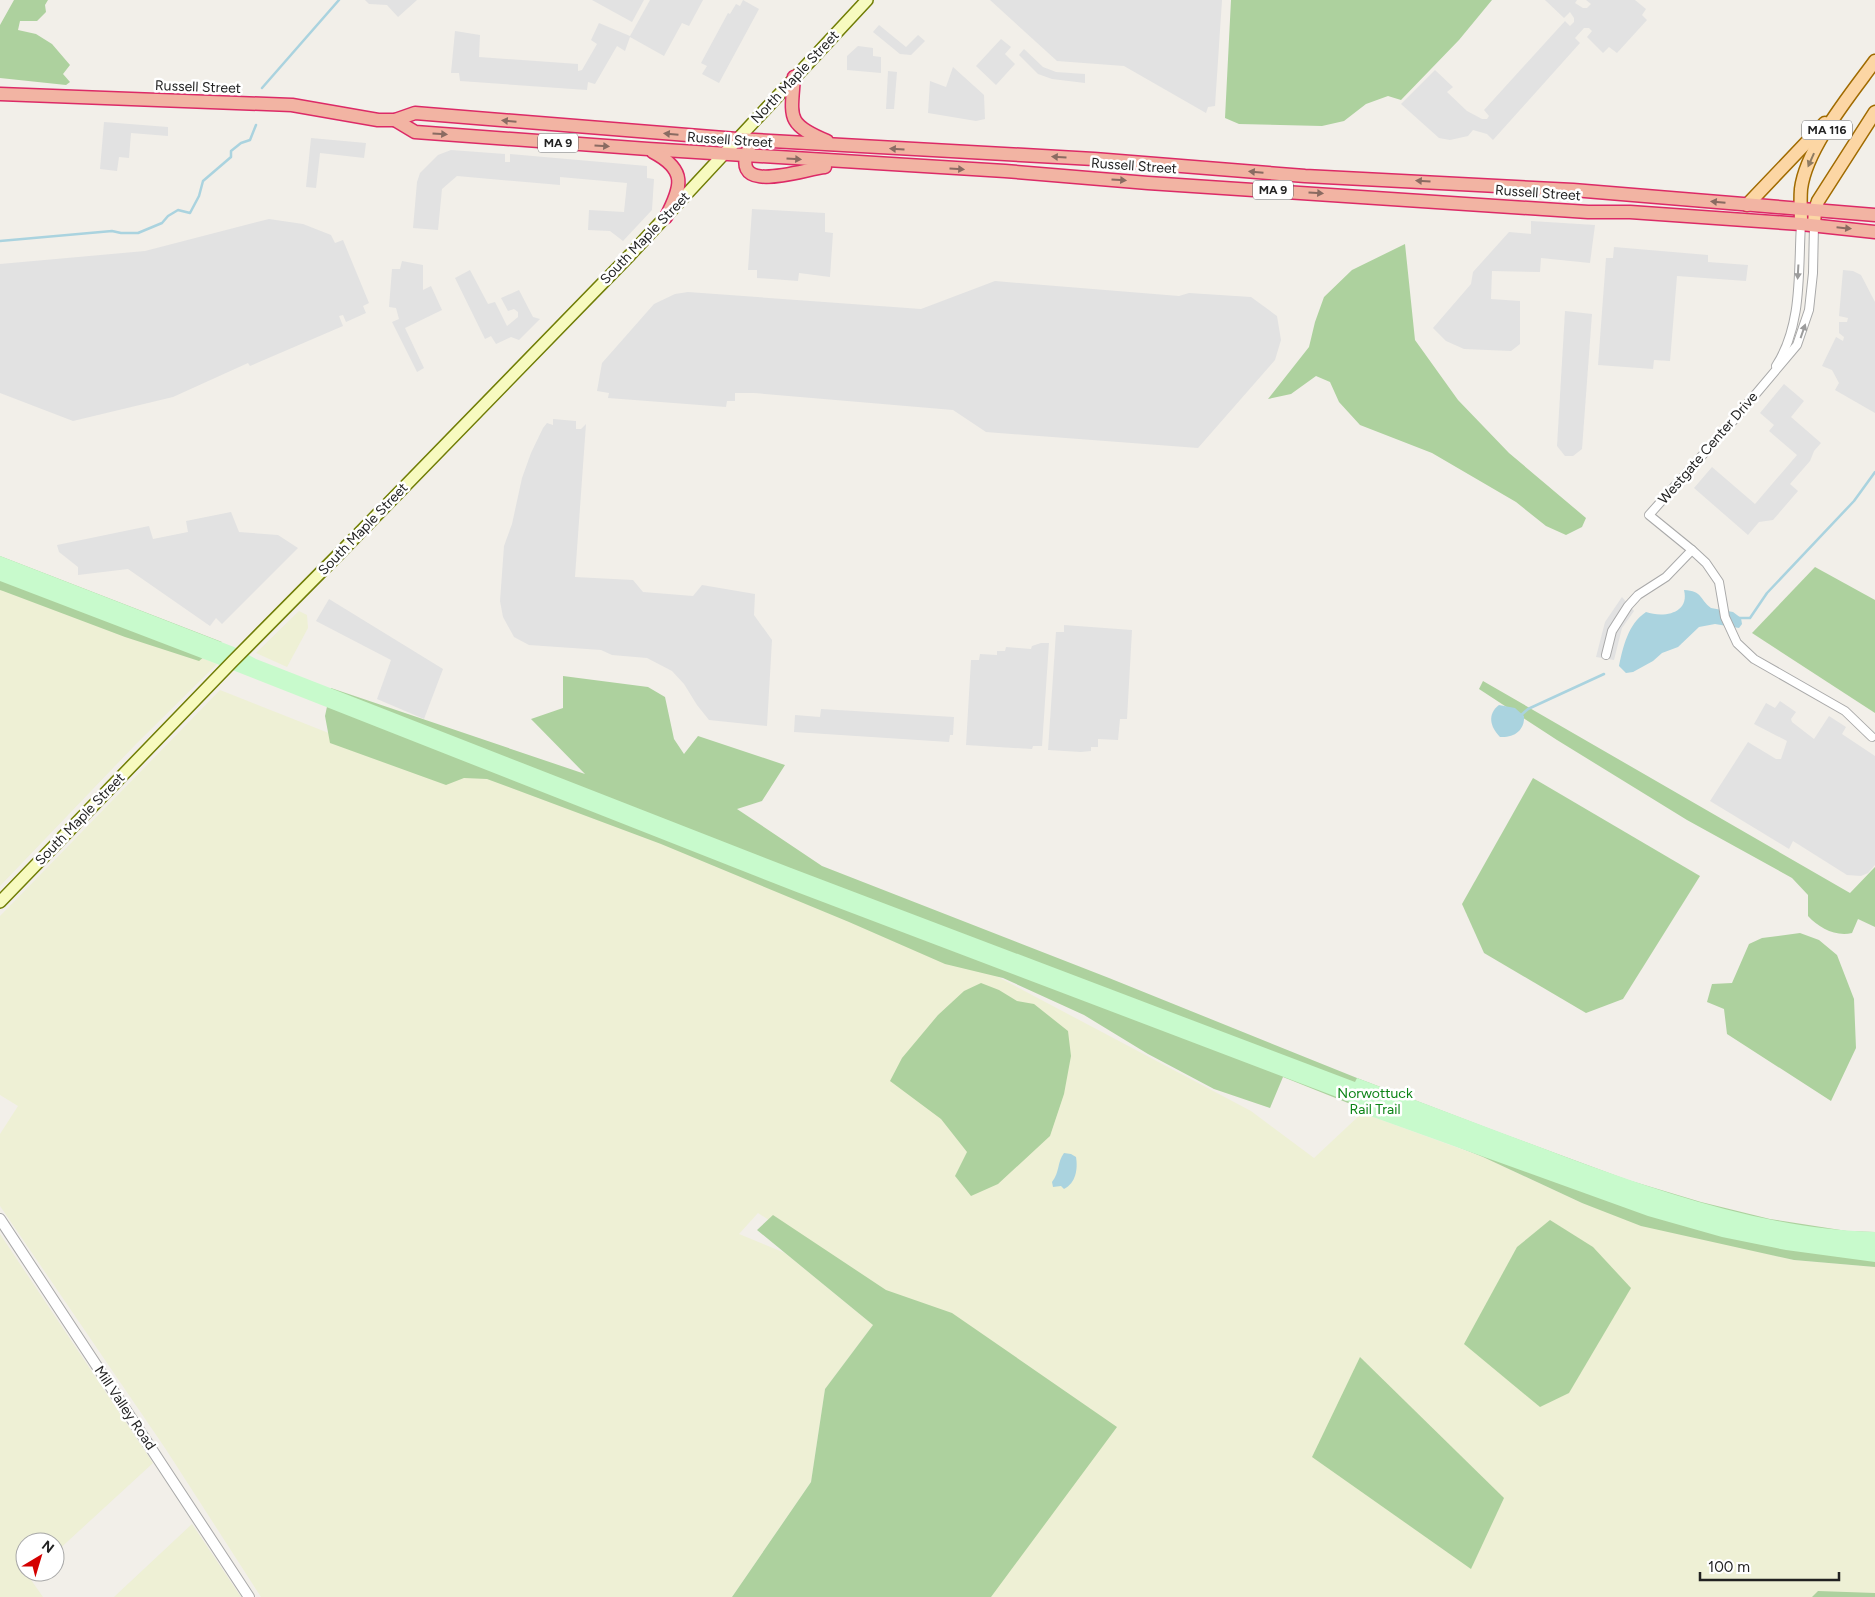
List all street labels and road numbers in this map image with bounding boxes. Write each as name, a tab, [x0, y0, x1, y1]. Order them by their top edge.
street label: North Maple Street	[748, 27, 842, 127]
street label: Russell Street	[155, 77, 241, 97]
road number: MA 116	[1802, 120, 1852, 140]
street label: Russell Street	[686, 129, 774, 151]
road number: MA 9	[538, 134, 578, 152]
street label: Russell Street	[1090, 155, 1178, 177]
road number: MA 9	[1253, 180, 1293, 200]
street label: Russell Street	[1494, 182, 1582, 204]
street label: South Maple Street	[597, 188, 693, 288]
street label: Westgate Center Drive	[1655, 388, 1762, 508]
street label: South Maple Street	[315, 479, 411, 579]
street label: South Maple Street	[32, 769, 128, 869]
street label: Mill Valley Road	[91, 1363, 159, 1453]

